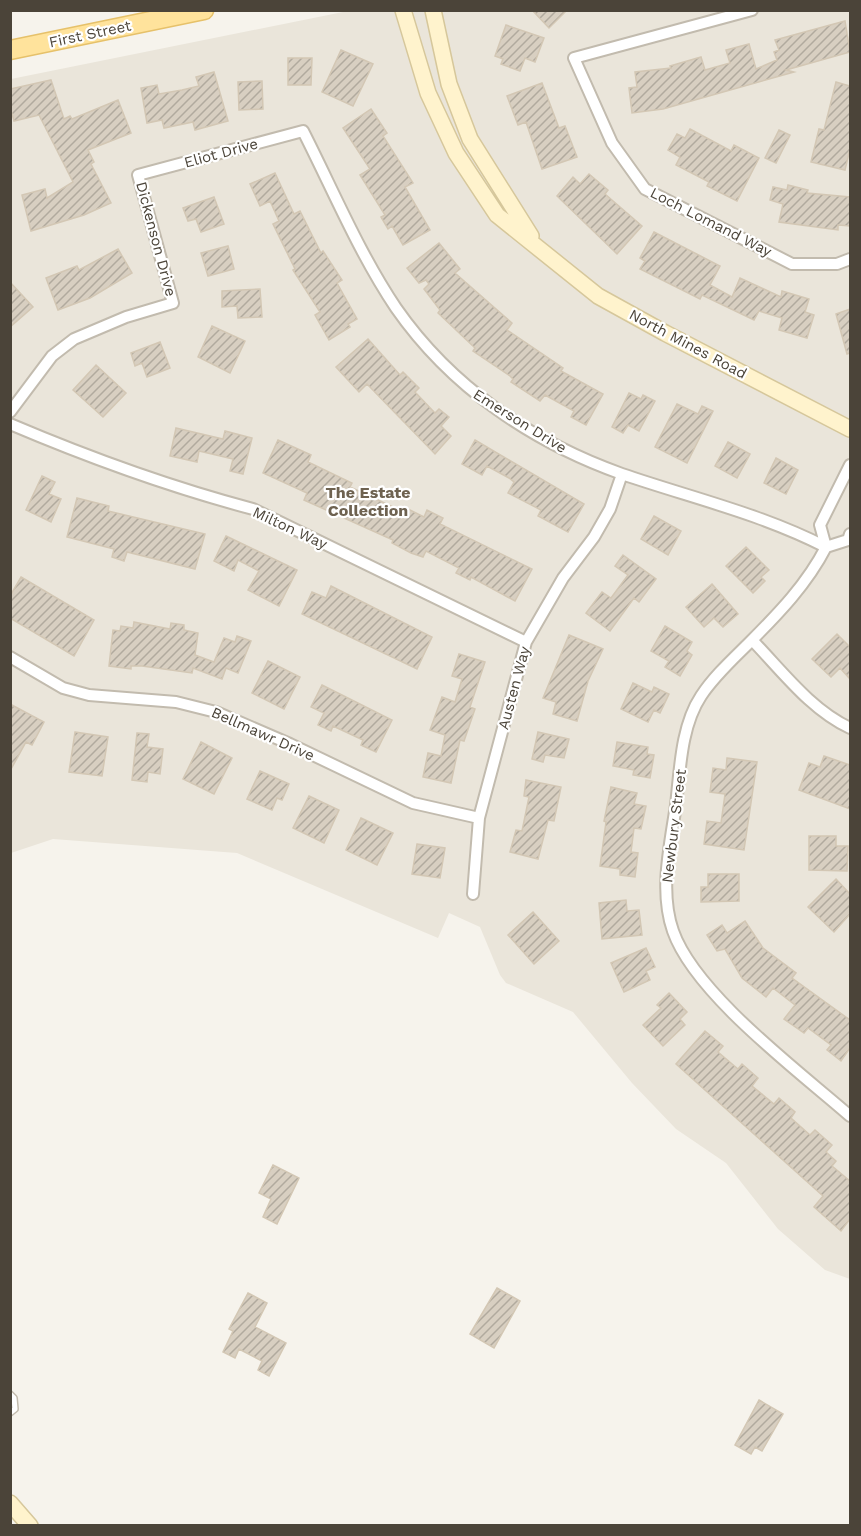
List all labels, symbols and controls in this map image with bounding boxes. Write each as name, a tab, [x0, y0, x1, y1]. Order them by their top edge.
street label: First Street	[47, 16, 133, 51]
street label: Eliot Drive	[182, 135, 260, 171]
street label: Dickenson Drive	[132, 180, 180, 298]
street label: Loch Lomand Way	[647, 184, 775, 261]
street label: North Mines Road	[626, 305, 750, 383]
street label: Emerson Drive	[470, 385, 570, 457]
district label: The Estate Collection	[325, 483, 411, 520]
street label: Milton Way	[250, 503, 330, 553]
street label: Austen Way	[494, 644, 534, 732]
street label: Bellmawr Drive	[209, 703, 317, 765]
street label: Newbury Street	[658, 767, 690, 884]

